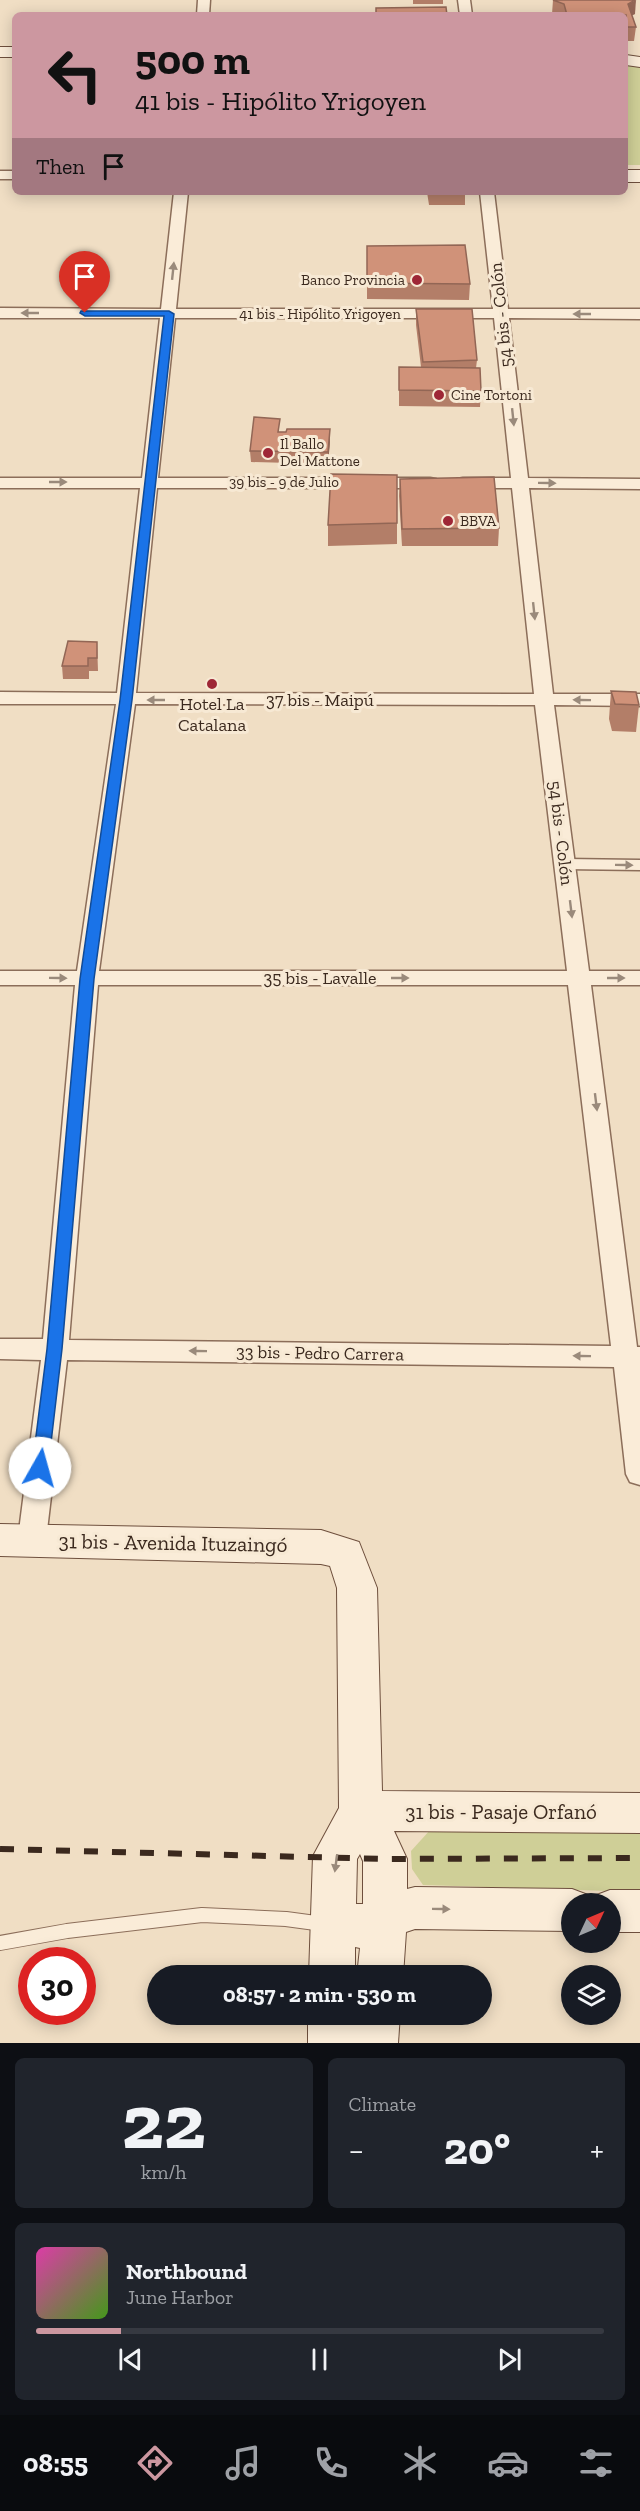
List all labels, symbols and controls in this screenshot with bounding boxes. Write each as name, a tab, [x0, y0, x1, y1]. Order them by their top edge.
text: 500 m	[135, 34, 250, 85]
icon: left	[36, 36, 114, 114]
text: 41 bis - Hipólito Yrigoyen	[135, 85, 426, 117]
icon: arrive	[97, 150, 130, 183]
text: Then	[36, 153, 85, 180]
pin	[59, 251, 110, 313]
icon: arrive	[68, 260, 101, 293]
one-way arrow	[169, 261, 178, 280]
street label: 54 bis - Colón	[484, 261, 517, 368]
place label: Banco Provincia	[301, 271, 405, 289]
marker: Banco Provincia	[410, 273, 424, 287]
street label: 41 bis - Hipólito Yrigoyen	[239, 305, 401, 323]
one-way arrow	[20, 308, 39, 318]
one-way arrow	[572, 309, 591, 319]
place label: Cine Tortoni	[451, 386, 532, 404]
marker: Cine Tortoni	[432, 388, 446, 402]
one-way arrow	[508, 408, 517, 427]
place label: Il Ballo Del Mattone	[280, 435, 360, 470]
marker: Il Ballo Del Mattone	[261, 446, 275, 460]
street label: 39 bis - 9 de Julio	[229, 473, 339, 491]
one-way arrow	[49, 477, 68, 487]
one-way arrow	[538, 479, 557, 488]
place label: BBVA	[460, 512, 497, 530]
marker: BBVA	[441, 514, 455, 528]
one-way arrow	[529, 601, 539, 620]
marker: Hotel La Catalana	[205, 677, 219, 691]
street label: 37 bis - Maipú	[266, 689, 374, 711]
place label: Hotel La Catalana	[178, 693, 246, 736]
one-way arrow	[146, 695, 165, 705]
one-way arrow	[572, 695, 591, 705]
street label: 54 bis - Colón	[544, 779, 578, 887]
one-way arrow	[614, 860, 633, 869]
one-way arrow	[567, 899, 576, 918]
street label: 35 bis - Lavalle	[263, 967, 377, 989]
one-way arrow	[49, 973, 68, 983]
one-way arrow	[391, 973, 410, 983]
one-way arrow	[607, 973, 626, 983]
one-way arrow	[591, 1093, 600, 1112]
street label: 33 bis - Pedro Carrera	[236, 1341, 404, 1365]
one-way arrow	[188, 1346, 207, 1356]
one-way arrow	[572, 1351, 591, 1361]
position arrow	[8, 1436, 72, 1500]
street label: 31 bis - Avenida Ituzaingó	[58, 1528, 288, 1557]
street label: 31 bis - Pasaje Orfanó	[405, 1799, 597, 1825]
one-way arrow	[331, 1853, 341, 1872]
north arrow	[561, 1893, 621, 1953]
map controls	[561, 1893, 621, 2025]
one-way arrow	[432, 1904, 451, 1913]
speed limit sign: 30	[18, 1947, 96, 2025]
button: layers	[561, 1965, 621, 2025]
text: 08:57 · 2 min · 530 m	[223, 1981, 416, 2008]
text: 22	[122, 2074, 206, 2168]
text: Climate	[349, 2092, 416, 2116]
text: 20°	[444, 2122, 510, 2176]
text: −	[349, 2130, 364, 2169]
text: +	[590, 2130, 604, 2169]
text: km/h	[141, 2160, 187, 2184]
text: Northbound	[126, 2258, 247, 2285]
text: June Harbor	[126, 2285, 234, 2309]
icon: previous	[114, 2343, 147, 2376]
icon: pause	[303, 2343, 336, 2376]
icon: next	[493, 2343, 526, 2376]
icon: directions	[134, 2442, 176, 2484]
icon: music	[222, 2442, 264, 2484]
icon: phone	[310, 2442, 352, 2484]
icon: climate	[399, 2442, 441, 2484]
icon: car	[487, 2442, 529, 2484]
icon: filters	[575, 2442, 617, 2484]
text: 08:55	[23, 2447, 88, 2479]

